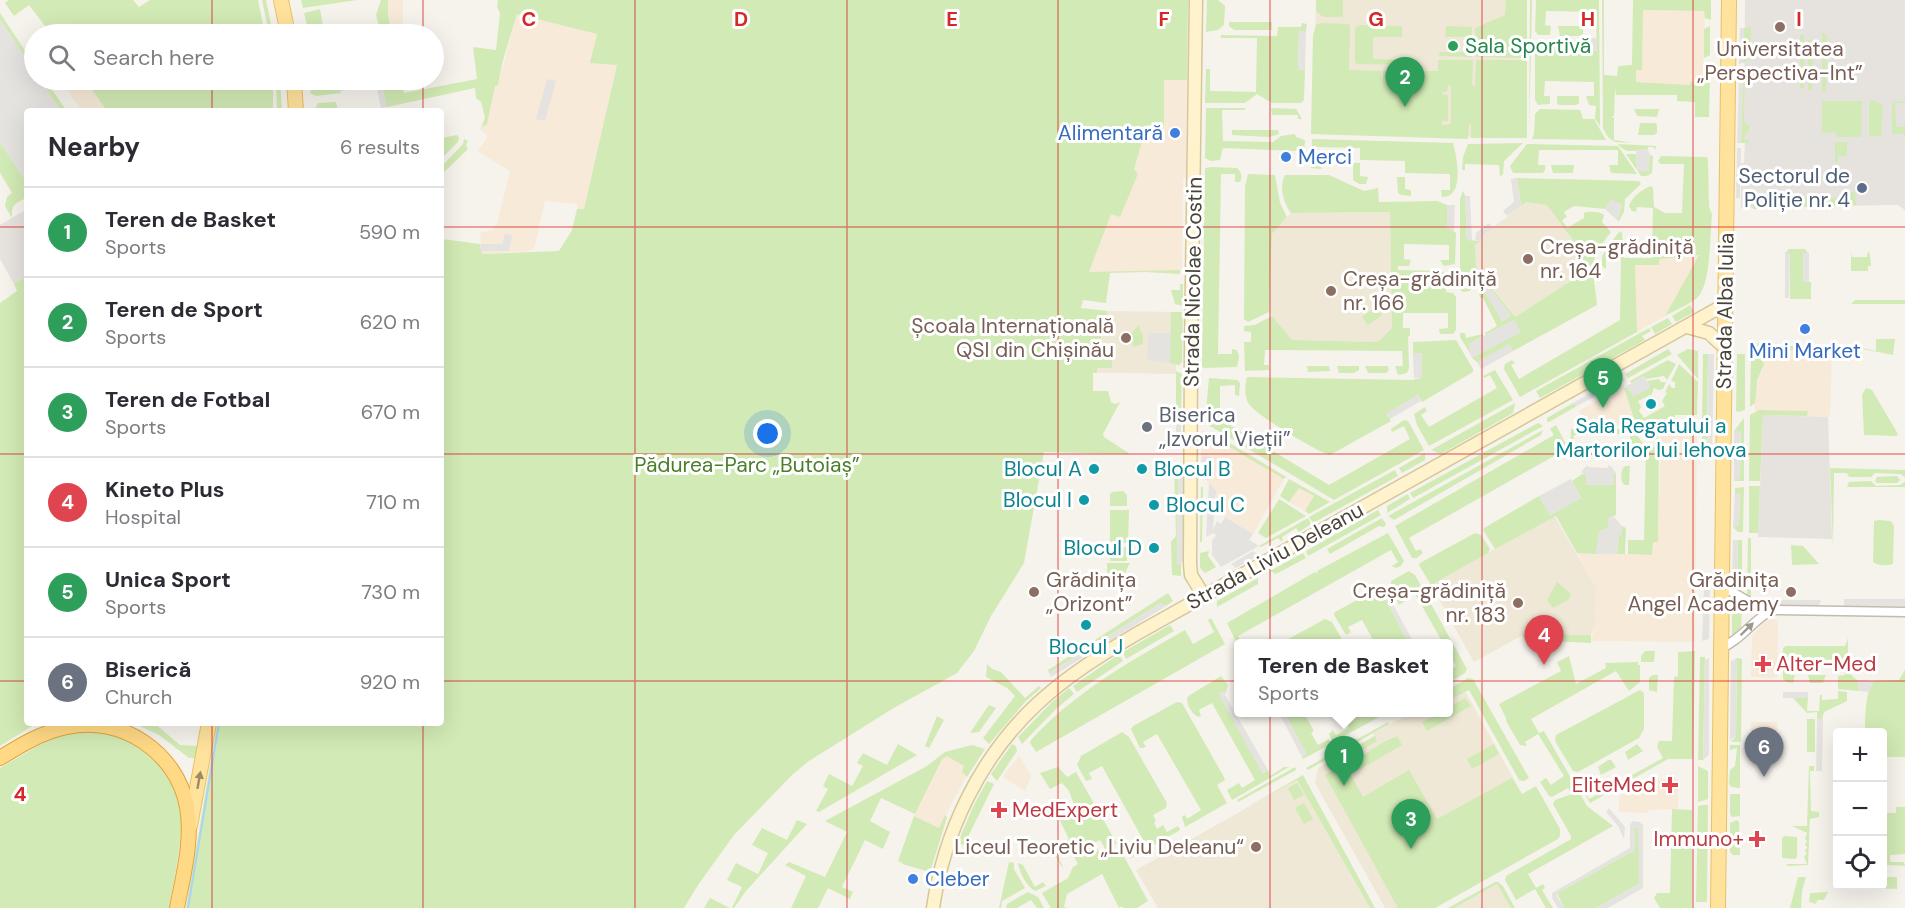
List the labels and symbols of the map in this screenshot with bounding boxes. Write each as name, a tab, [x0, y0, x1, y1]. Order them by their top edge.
text: C	[522, 6, 536, 32]
text: D	[734, 6, 748, 32]
text: E	[946, 6, 958, 32]
text: F	[1158, 6, 1170, 32]
text: G	[1368, 6, 1384, 32]
text: H	[1581, 6, 1595, 32]
text: I	[1796, 6, 1802, 32]
marker: Universitatea „Perspectiva-Int”	[1773, 20, 1787, 34]
place label: Sala Sportivă	[1465, 32, 1591, 60]
place label: Universitatea „Perspectiva-Int”	[1697, 35, 1863, 87]
marker: Sala Sportivă	[1446, 39, 1460, 53]
pin: 2	[1386, 57, 1424, 107]
place label: Alimentară	[1058, 119, 1163, 147]
marker: Alimentară	[1168, 126, 1182, 140]
place label: Merci	[1298, 143, 1352, 171]
marker: Merci	[1279, 150, 1293, 164]
place label: Sectorul de Poliție nr. 4	[1739, 162, 1850, 214]
street label: Strada Nicolae Costin	[1177, 177, 1209, 387]
marker: Sectorul de Poliție nr. 4	[1855, 181, 1869, 195]
street label: Strada Alba Iulia	[1710, 232, 1740, 390]
place label: Creșa-grădiniță nr. 164	[1540, 233, 1694, 285]
marker: Creșa-grădiniță nr. 164	[1521, 252, 1535, 266]
place label: Creșa-grădiniță nr. 166	[1343, 265, 1497, 317]
marker: Creșa-grădiniță nr. 166	[1324, 284, 1338, 298]
place label: Școala Internațională QSI din Chișinău	[911, 312, 1114, 364]
marker: Mini Market	[1798, 322, 1812, 336]
marker: Școala Internațională QSI din Chișinău	[1119, 331, 1133, 345]
place label: Mini Market	[1749, 337, 1861, 365]
pin: 5	[1584, 358, 1622, 408]
marker: Sala Regatului a Martorilor lui Iehova	[1644, 397, 1658, 411]
place label: Biserica „Izvorul Vieții”	[1159, 401, 1291, 453]
place label: Sala Regatului a Martorilor lui Iehova	[1556, 412, 1746, 464]
your location	[753, 419, 782, 448]
marker: Biserica „Izvorul Vieții”	[1140, 420, 1154, 434]
park label: Pădurea-Parc „Butoiaș”	[634, 451, 860, 479]
place label: Blocul A	[1004, 455, 1082, 483]
place label: Blocul B	[1154, 455, 1231, 483]
marker: Blocul A	[1087, 462, 1101, 476]
marker: Blocul B	[1135, 462, 1149, 476]
place label: Blocul I	[1003, 486, 1072, 514]
place label: Blocul C	[1166, 491, 1245, 519]
marker: Blocul I	[1077, 493, 1091, 507]
street label: Strada Liviu Deleanu	[1182, 496, 1368, 616]
marker: Blocul C	[1147, 498, 1161, 512]
place label: Blocul D	[1063, 534, 1142, 562]
marker: Blocul D	[1147, 541, 1161, 555]
place label: Grădinița „Orizont”	[1046, 566, 1136, 618]
place label: Grădinița Angel Academy	[1628, 566, 1779, 618]
place label: Creșa-grădiniță nr. 183	[1352, 577, 1506, 629]
marker: Grădinița „Orizont”	[1027, 585, 1041, 599]
marker: Grădinița Angel Academy	[1784, 585, 1798, 599]
marker: Creșa-grădiniță nr. 183	[1511, 596, 1525, 610]
pin: 4	[1524, 616, 1564, 665]
marker: Blocul J	[1079, 618, 1093, 632]
one-way arrow	[1739, 623, 1753, 637]
place label: Blocul J	[1049, 633, 1123, 661]
place label: Alter-Med	[1776, 650, 1876, 678]
marker: Alter-Med	[1754, 655, 1772, 673]
pin: 6	[1744, 728, 1784, 777]
pin: 1	[1324, 736, 1364, 786]
one-way arrow	[195, 770, 204, 789]
place label: EliteMed	[1572, 771, 1656, 799]
marker: EliteMed	[1661, 776, 1679, 794]
text: 4	[14, 781, 27, 807]
place label: MedExpert	[1012, 796, 1118, 824]
pin: 3	[1392, 800, 1430, 849]
marker: MedExpert	[990, 801, 1008, 819]
place label: Immuno+	[1654, 825, 1744, 853]
marker: Immuno+	[1748, 830, 1766, 848]
place label: Liceul Teoretic „Liviu Deleanu“	[954, 833, 1244, 861]
marker: Liceul Teoretic „Liviu Deleanu“	[1249, 840, 1263, 854]
place label: Cleber	[925, 865, 990, 893]
marker: Cleber	[906, 872, 920, 886]

